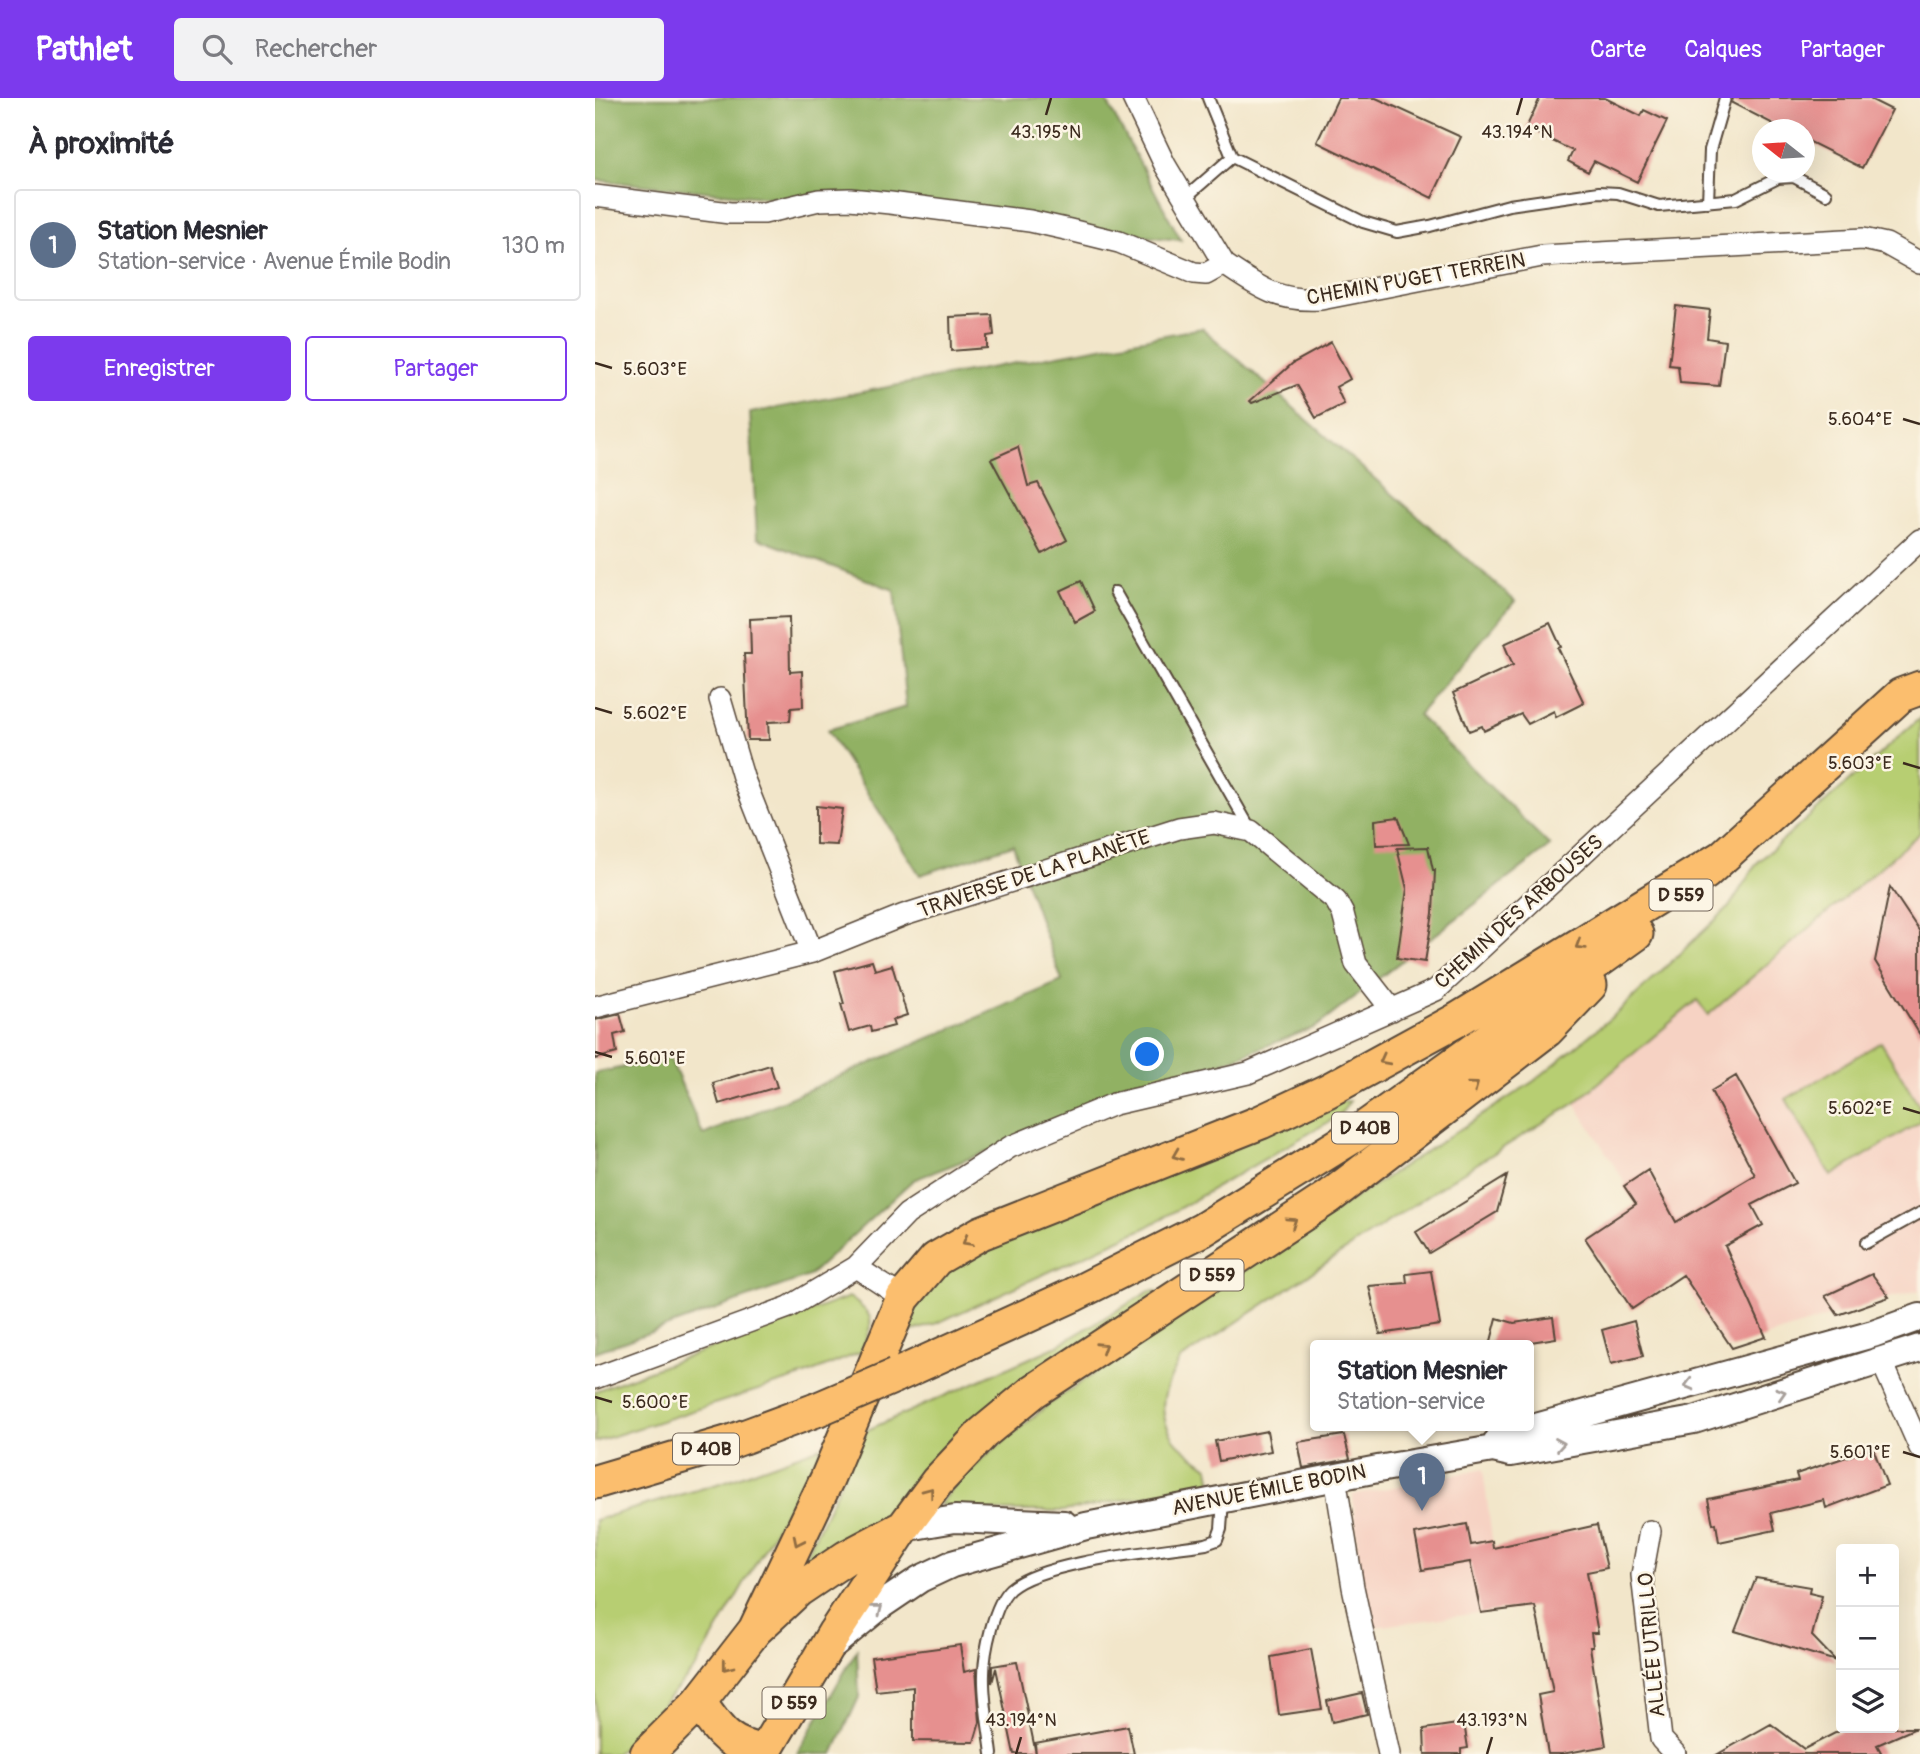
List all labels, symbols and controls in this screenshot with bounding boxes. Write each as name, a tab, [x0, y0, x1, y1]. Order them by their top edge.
search box	[174, 18, 664, 81]
text: Pathlet	[35, 29, 132, 70]
icon: search	[198, 30, 236, 68]
text: Rechercher	[254, 33, 377, 65]
text: Carte	[1590, 35, 1646, 64]
text: Calques	[1684, 35, 1762, 64]
text: Partager	[1800, 35, 1885, 64]
north arrow	[1752, 119, 1815, 182]
text: 43.195°N	[1011, 121, 1081, 144]
text: 43.194°N	[1481, 121, 1553, 144]
text: À proximité	[28, 125, 174, 162]
text: Station Mesnier	[97, 215, 268, 247]
text: 1	[49, 231, 58, 260]
text: 130 m	[502, 231, 565, 260]
street label: CHEMIN PUGET TERREIN	[1305, 246, 1527, 312]
text: Station-service · Avenue Émile Bodin	[97, 247, 451, 276]
button: Enregistrer	[28, 336, 291, 401]
button: Partager	[305, 336, 567, 401]
text: 5.603°E	[623, 358, 687, 381]
text: 5.604°E	[1828, 408, 1892, 431]
text: 5.602°E	[623, 702, 687, 725]
text: 5.603°E	[1828, 752, 1892, 775]
street label: TRAVERSE DE LA PLANÈTE	[915, 824, 1153, 924]
street label: CHEMIN DES ARBOUSES	[1429, 829, 1609, 995]
road number: D 559	[1649, 880, 1713, 910]
one-way arrow	[1574, 936, 1587, 949]
your location	[1130, 1037, 1164, 1071]
text: 5.601°E	[625, 1047, 685, 1070]
one-way arrow	[1379, 1052, 1391, 1065]
one-way arrow	[1467, 1081, 1479, 1094]
text: 5.602°E	[1828, 1097, 1892, 1120]
road number: D 40B	[1332, 1112, 1398, 1144]
one-way arrow	[1172, 1147, 1184, 1161]
one-way arrow	[1284, 1217, 1297, 1230]
one-way arrow	[962, 1233, 975, 1246]
road number: D 559	[1181, 1260, 1243, 1290]
popup	[1310, 1340, 1534, 1431]
one-way arrow	[1094, 1343, 1107, 1355]
text: Station Mesnier	[1337, 1355, 1507, 1387]
one-way arrow	[1683, 1377, 1695, 1391]
text: Station-service	[1337, 1387, 1485, 1416]
one-way arrow	[1774, 1387, 1787, 1401]
text: 5.600°E	[622, 1391, 688, 1414]
road number: D 40B	[673, 1434, 739, 1464]
one-way arrow	[1554, 1438, 1566, 1453]
text: 5.601°E	[1830, 1441, 1890, 1464]
pin: 1	[1399, 1453, 1445, 1511]
street label: AVENUE ÉMILE BODIN	[1170, 1458, 1368, 1522]
one-way arrow	[921, 1488, 933, 1500]
one-way arrow	[792, 1534, 806, 1546]
map controls	[1836, 1544, 1899, 1733]
button: +	[1836, 1544, 1899, 1607]
street label: ALLÉE UTRILLO	[1632, 1571, 1672, 1719]
one-way arrow	[869, 1605, 882, 1617]
button: −	[1836, 1607, 1899, 1670]
one-way arrow	[723, 1658, 736, 1670]
button: layers	[1836, 1670, 1899, 1733]
road number: D 559	[763, 1688, 825, 1718]
text: 43.194°N	[985, 1709, 1057, 1732]
text: 43.193°N	[1457, 1709, 1527, 1732]

